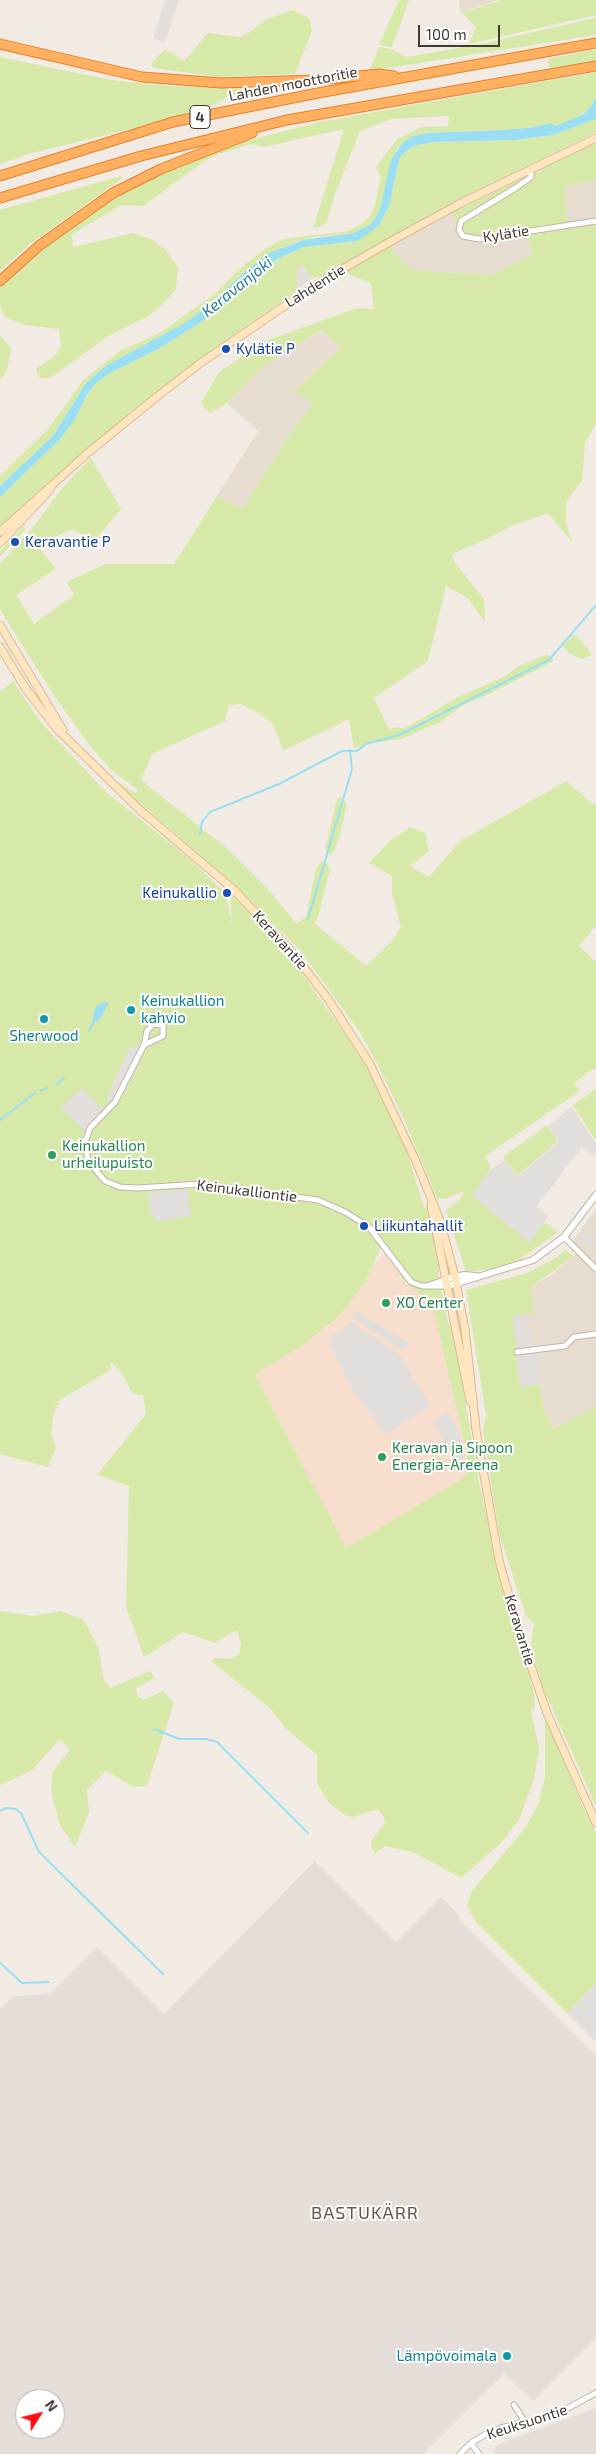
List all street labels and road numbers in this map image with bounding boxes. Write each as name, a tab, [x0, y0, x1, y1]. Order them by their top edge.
street label: Lahden moottoritie	[227, 63, 359, 105]
road number: 4	[190, 105, 210, 128]
street label: Kylätie	[482, 221, 530, 247]
street label: Lahdentie	[282, 260, 348, 312]
street label: Keravantie	[249, 907, 311, 973]
street label: Keinukalliontie	[196, 1176, 298, 1206]
street label: Keravantie	[501, 1592, 539, 1668]
street label: Keuksuontie	[484, 2400, 570, 2444]

